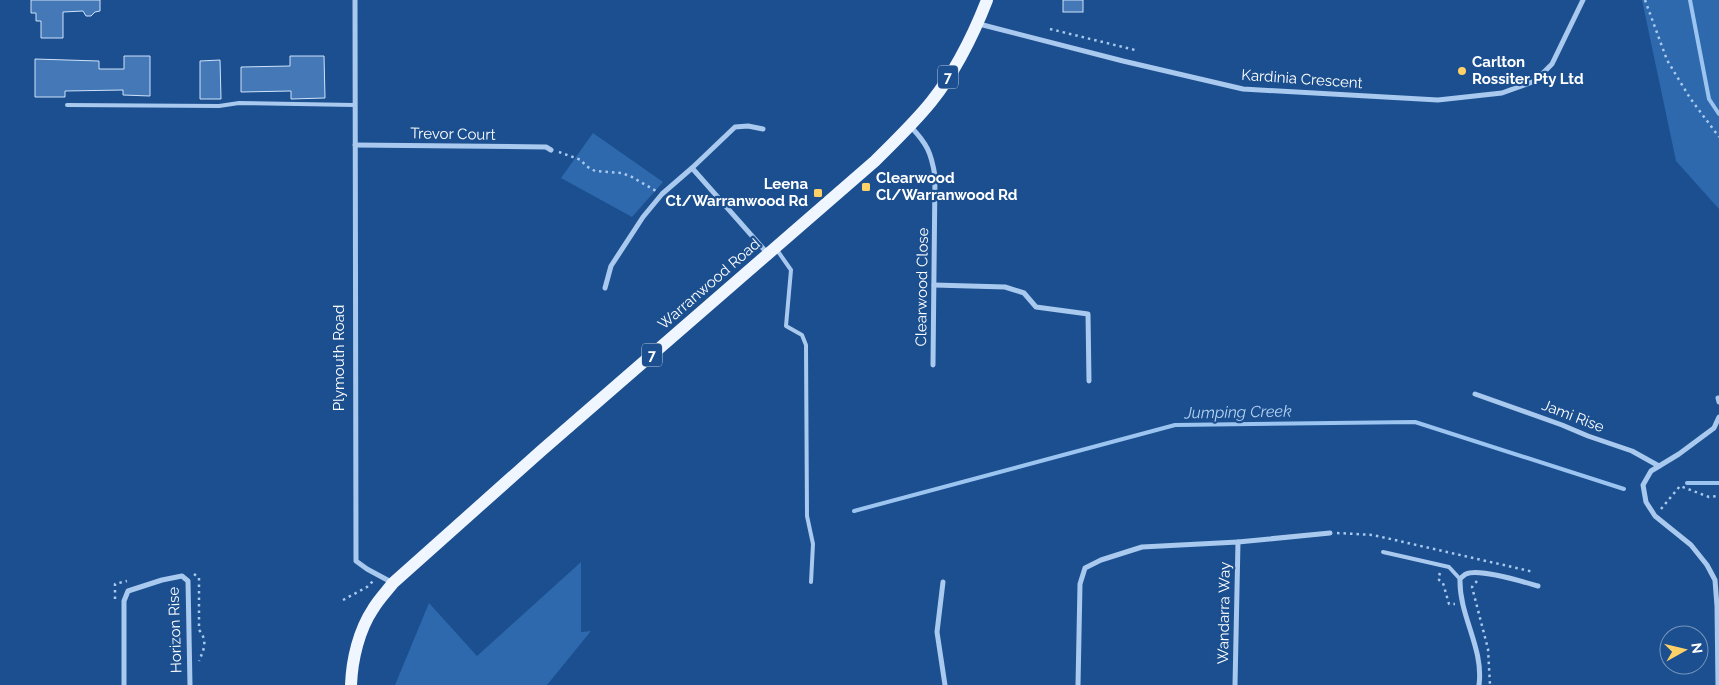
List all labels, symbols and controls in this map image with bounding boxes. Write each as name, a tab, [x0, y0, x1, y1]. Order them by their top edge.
place label: Carlton Rossiter Pty Ltd	[1472, 53, 1584, 88]
marker: Carlton Rossiter Pty Ltd	[1456, 65, 1468, 77]
road number: 7	[938, 66, 958, 88]
street label: Kardinia Crescent	[1241, 66, 1363, 92]
street label: Trevor Court	[410, 124, 496, 144]
place label: Clearwood Cl/Warranwood Rd	[876, 169, 1018, 204]
place label: Leena Ct/Warranwood Rd	[666, 175, 808, 210]
marker: Clearwood Cl/Warranwood Rd	[860, 181, 872, 193]
marker: Leena Ct/Warranwood Rd	[812, 187, 824, 199]
street label: Clearwood Close	[912, 227, 932, 347]
street label: Warranwood Road	[654, 235, 764, 333]
street label: Plymouth Road	[330, 305, 348, 411]
road number: 7	[642, 344, 662, 366]
street label: Jami Rise	[1539, 396, 1607, 436]
water label: Jumping Creek	[1183, 402, 1292, 422]
street label: Wandarra Way	[1214, 562, 1234, 664]
street label: Horizon Rise	[164, 586, 185, 673]
north arrow	[1659, 625, 1709, 675]
text: N	[1688, 642, 1706, 655]

